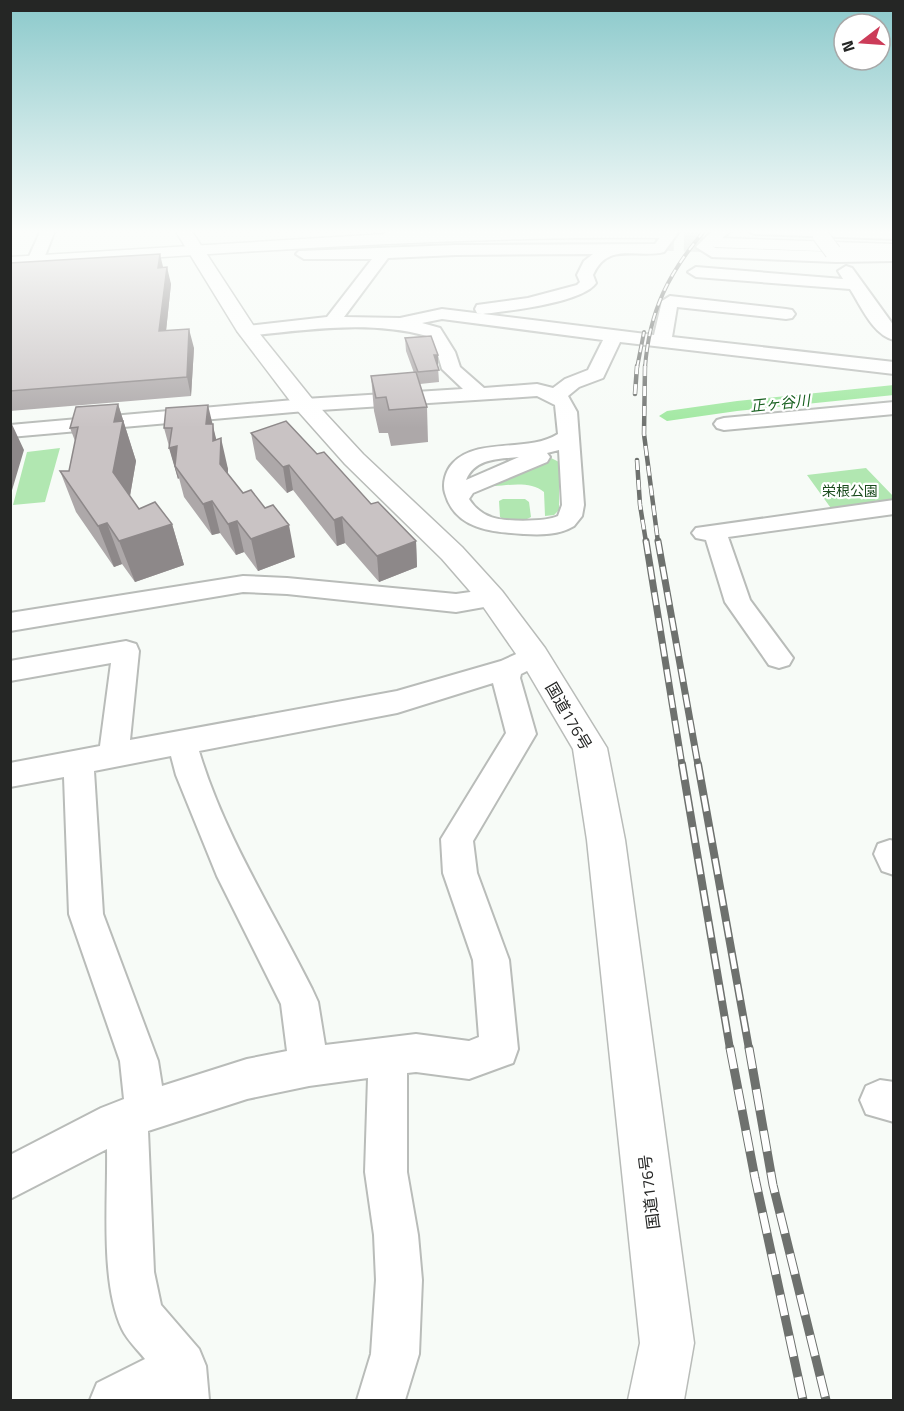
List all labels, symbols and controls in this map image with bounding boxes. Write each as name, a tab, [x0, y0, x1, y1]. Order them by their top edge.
north arrow	[832, 12, 892, 72]
text: N	[835, 38, 861, 55]
water label: 正ヶ谷川	[749, 388, 813, 418]
park label: 栄根公園	[822, 480, 878, 501]
street label: 国道176号	[540, 678, 598, 754]
street label: 国道176号	[633, 1153, 665, 1231]

